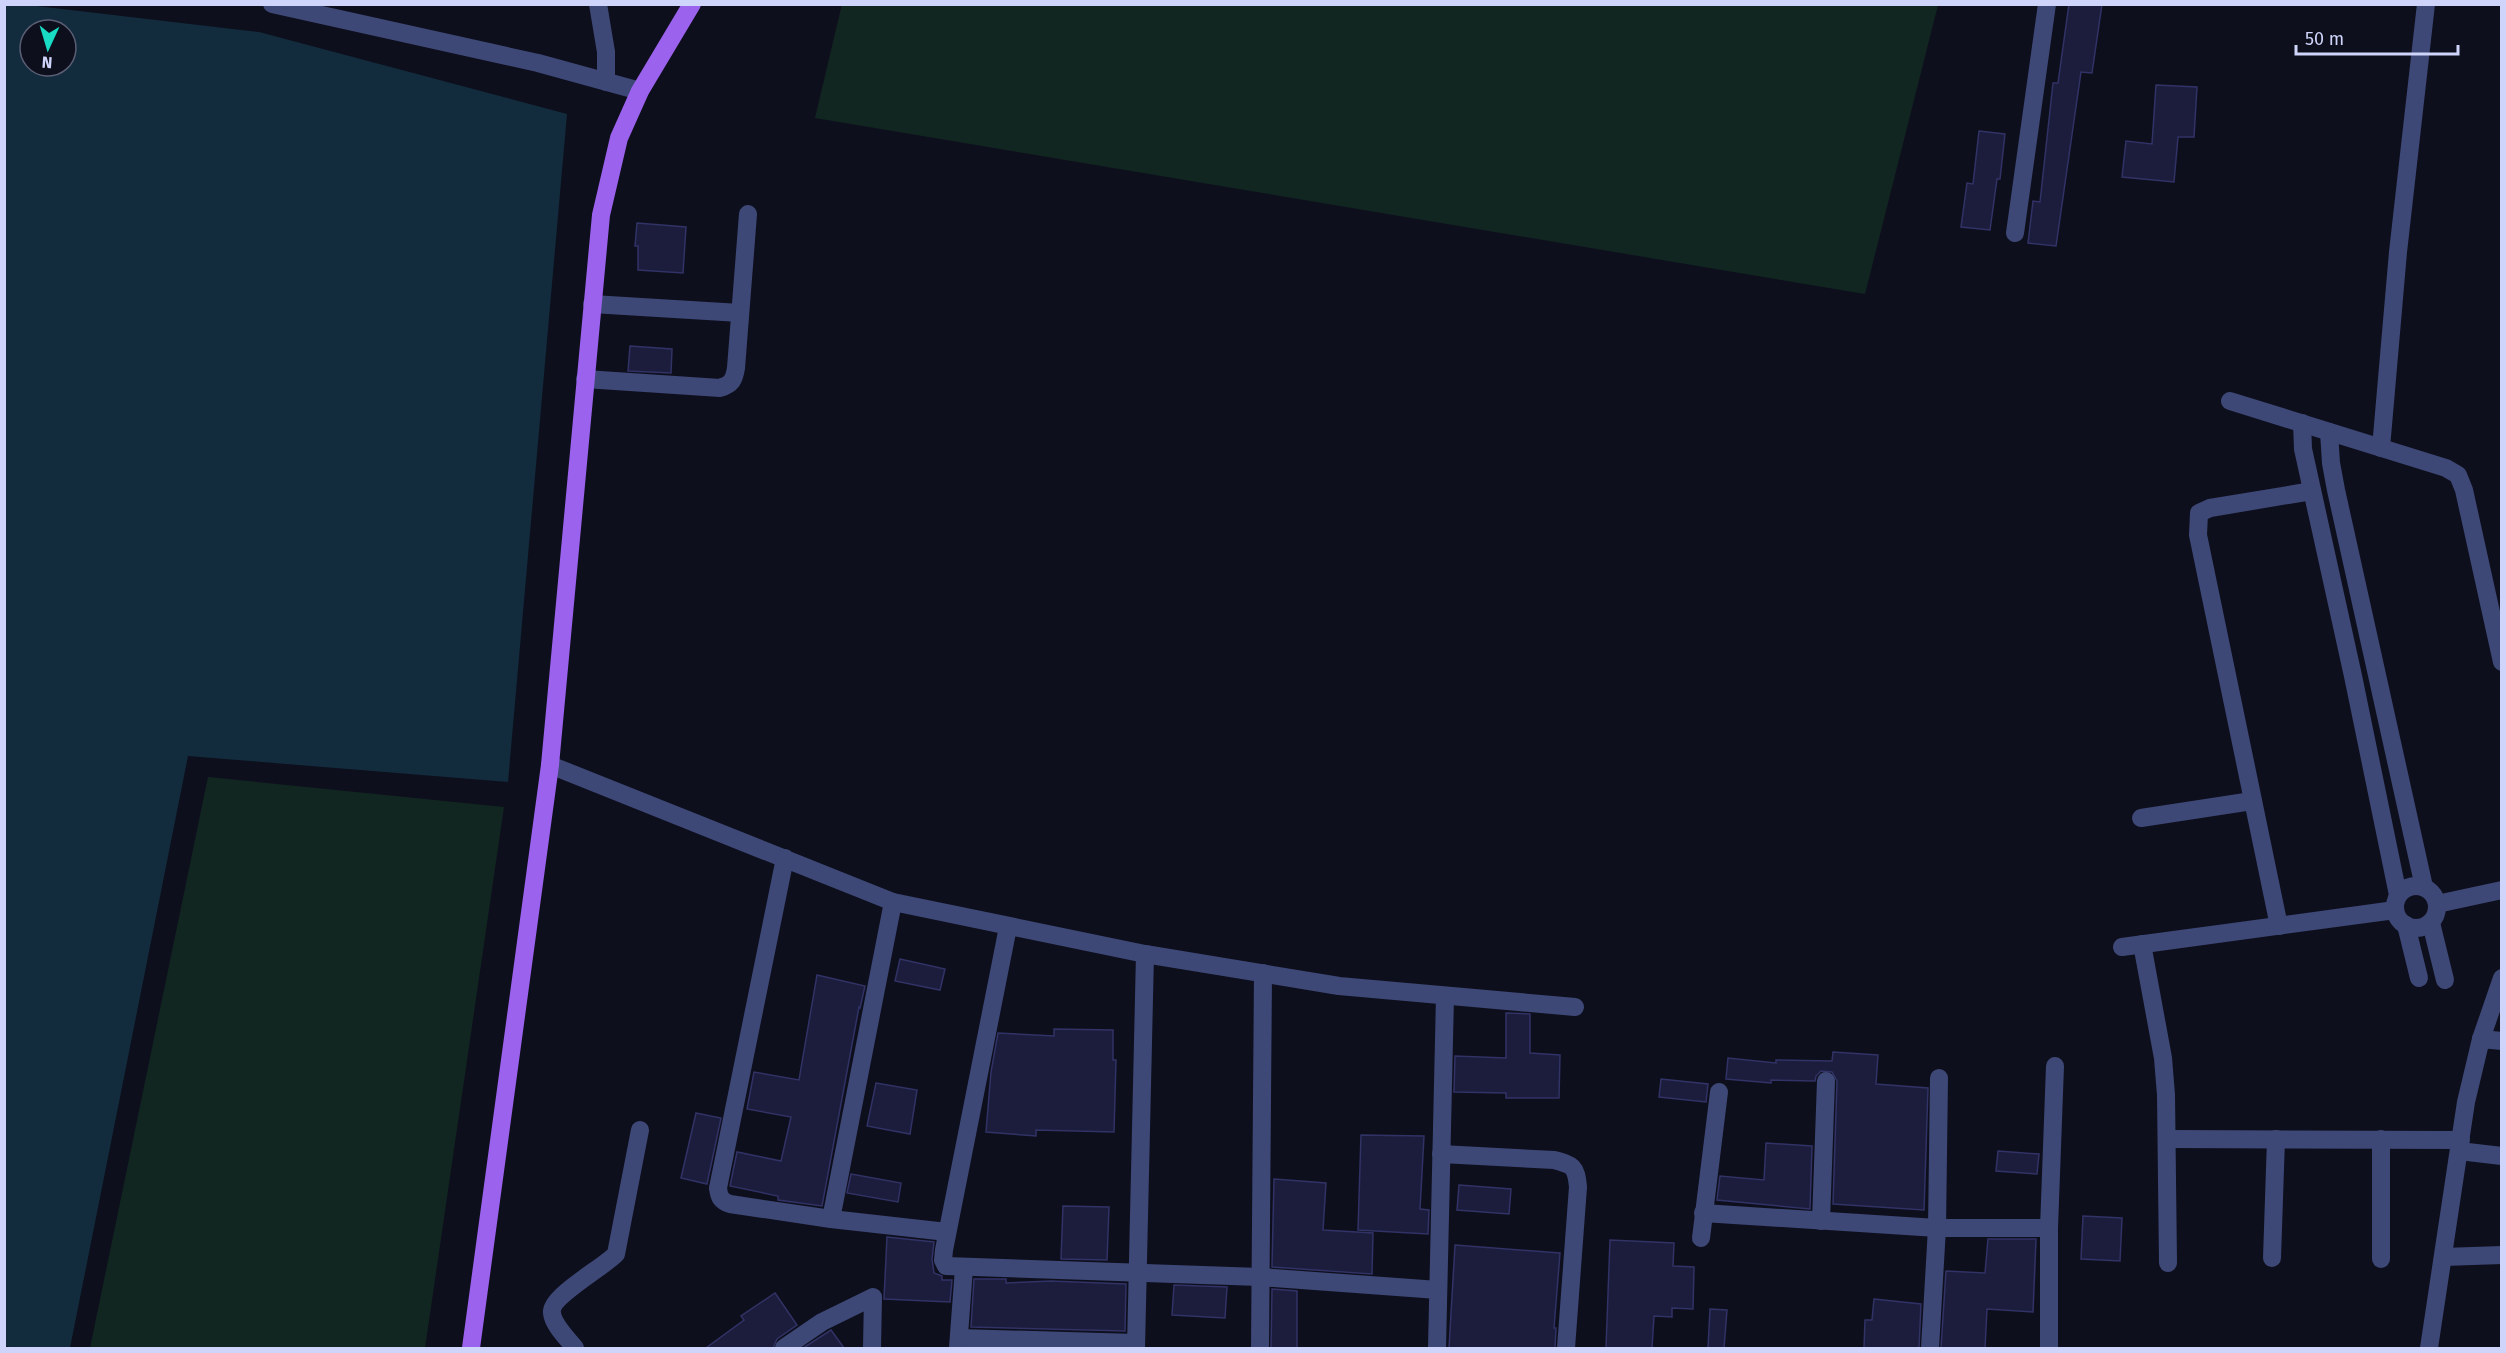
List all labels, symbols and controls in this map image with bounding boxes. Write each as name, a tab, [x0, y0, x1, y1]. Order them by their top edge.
north arrow	[18, 18, 78, 78]
scale bar	[2296, 18, 2458, 56]
text: 50 m	[2305, 28, 2344, 50]
text: N	[41, 53, 53, 72]

